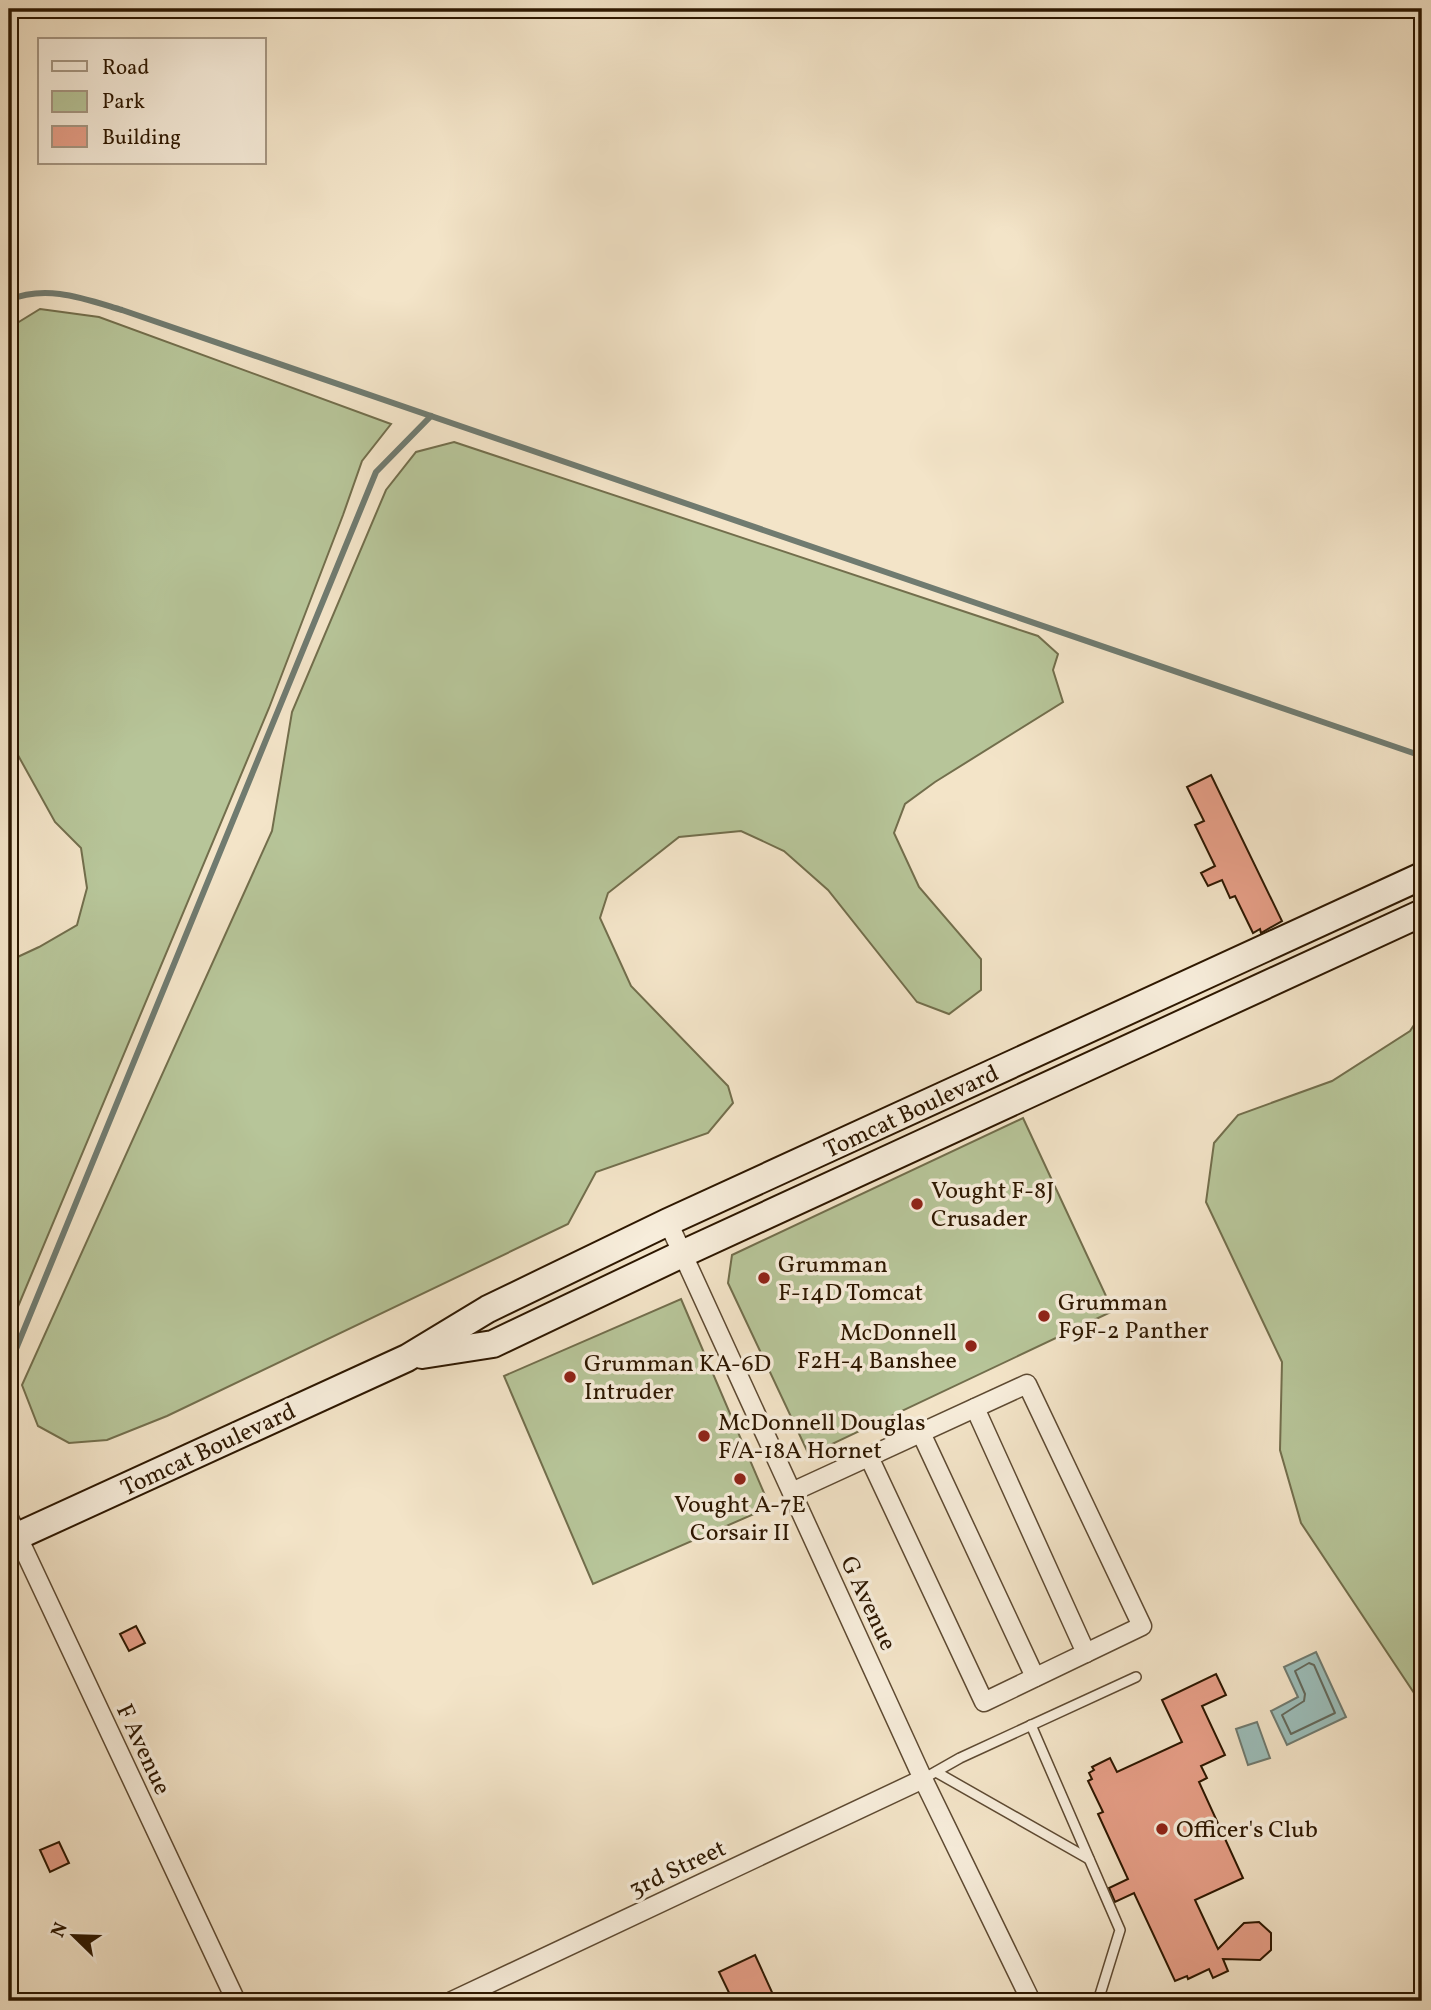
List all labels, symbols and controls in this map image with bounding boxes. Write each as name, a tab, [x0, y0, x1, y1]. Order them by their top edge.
legend	[38, 38, 266, 164]
text: Road	[102, 54, 149, 83]
text: Park	[102, 88, 145, 117]
text: Building	[102, 124, 181, 153]
street label: Tomcat Boulevard	[819, 1057, 1005, 1168]
place label: Vought F-8J Crusader	[931, 1175, 1054, 1237]
marker: Vought F-8J Crusader	[909, 1196, 925, 1212]
place label: Grumman F-14D Tomcat	[778, 1249, 923, 1311]
marker: Grumman F-14D Tomcat	[756, 1270, 772, 1286]
place label: Grumman F9F-2 Panther	[1058, 1287, 1209, 1349]
marker: Grumman F9F-2 Panther	[1036, 1308, 1052, 1324]
place label: McDonnell F2H-4 Banshee	[797, 1317, 957, 1379]
marker: McDonnell F2H-4 Banshee	[963, 1338, 979, 1354]
place label: Grumman KA-6D Intruder	[584, 1348, 771, 1410]
marker: Grumman KA-6D Intruder	[562, 1369, 578, 1385]
street label: Tomcat Boulevard	[116, 1395, 302, 1506]
place label: McDonnell Douglas F/A-18A Hornet	[718, 1407, 926, 1469]
marker: McDonnell Douglas F/A-18A Hornet	[696, 1428, 712, 1444]
marker: Vought A-7E Corsair II	[732, 1471, 748, 1487]
place label: Vought A-7E Corsair II	[674, 1489, 806, 1551]
street label: G Avenue	[830, 1551, 904, 1657]
street label: F Avenue	[106, 1699, 178, 1801]
place label: Officer's Club	[1176, 1814, 1318, 1848]
marker: Officer's Club	[1154, 1821, 1170, 1837]
street label: 3rd Street	[624, 1833, 732, 1907]
north arrow	[38, 1902, 108, 1972]
text: N	[46, 1919, 75, 1942]

